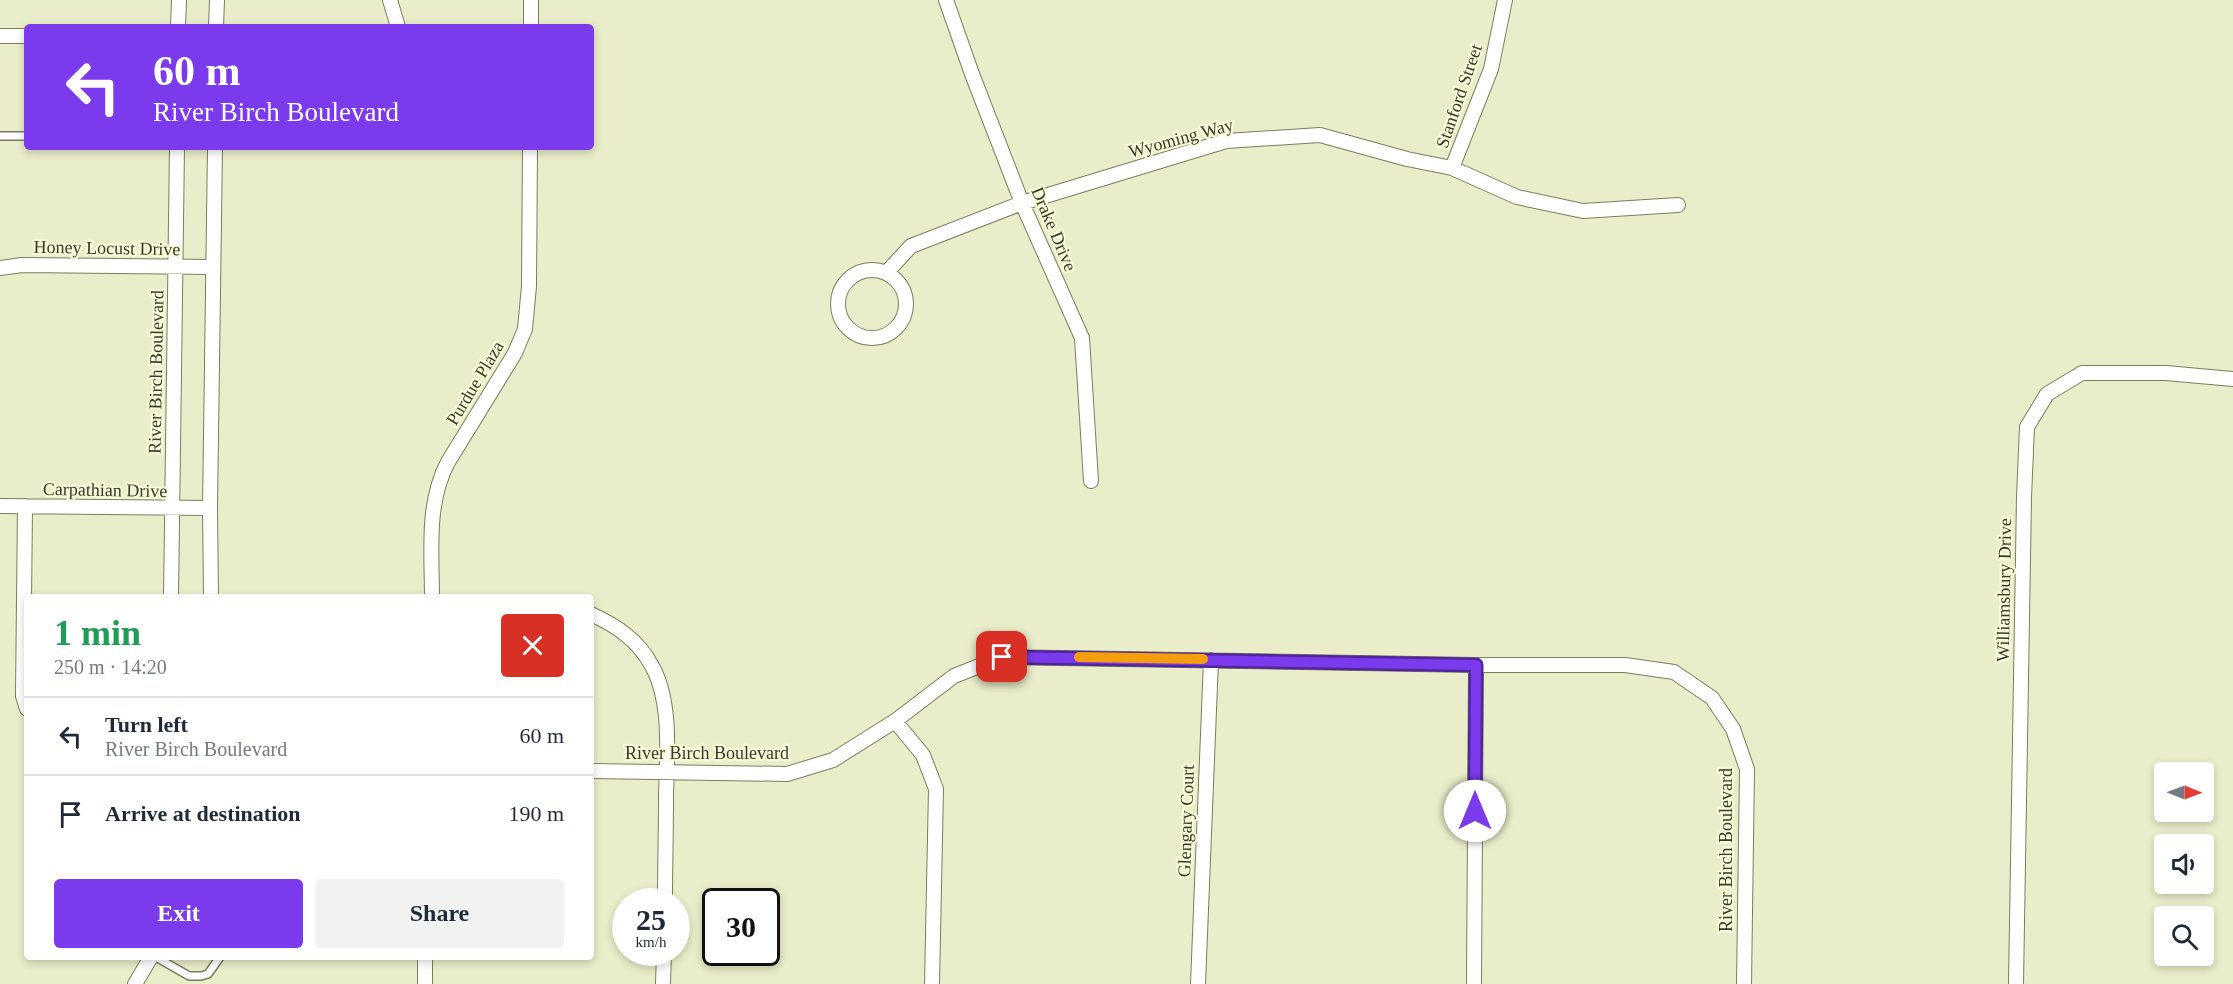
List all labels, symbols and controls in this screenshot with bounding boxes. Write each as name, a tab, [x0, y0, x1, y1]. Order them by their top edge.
street label: Stanford Street	[1432, 41, 1486, 151]
icon: left	[54, 48, 132, 126]
text: 60 m	[153, 48, 241, 94]
text: River Birch Boulevard	[153, 97, 399, 127]
street label: Wyoming Way	[1126, 114, 1236, 162]
street label: Drake Drive	[1027, 184, 1081, 274]
street label: Honey Locust Drive	[33, 237, 181, 259]
street label: River Birch Boulevard	[145, 290, 167, 454]
street label: Purdue Plaza	[442, 337, 508, 429]
street label: Carpathian Drive	[43, 479, 167, 501]
street label: Williamsbury Drive	[1993, 518, 2015, 662]
text: 1 min	[54, 613, 141, 653]
button: close	[501, 614, 564, 677]
pin	[976, 631, 1027, 682]
icon: arrive	[985, 640, 1018, 673]
text: 250 m · 14:20	[54, 656, 167, 678]
text: Turn left	[105, 712, 188, 737]
icon: left	[54, 720, 87, 753]
text: 60 m	[519, 723, 564, 748]
text: River Birch Boulevard	[105, 738, 287, 760]
street label: River Birch Boulevard	[625, 743, 789, 763]
north arrow	[2154, 762, 2214, 822]
map controls	[2154, 762, 2214, 966]
street label: Glengary Court	[1174, 764, 1198, 878]
street label: River Birch Boulevard	[1716, 768, 1736, 932]
position arrow	[1443, 779, 1507, 843]
icon: arrive	[54, 798, 87, 831]
text: Arrive at destination	[105, 801, 301, 826]
text: 190 m	[508, 801, 564, 826]
button: sound	[2154, 834, 2214, 894]
button: Exit	[54, 879, 303, 948]
button: Share	[315, 879, 564, 948]
speed limit sign: 30	[702, 888, 780, 966]
text: 25	[636, 903, 666, 936]
button: search	[2154, 906, 2214, 966]
text: km/h	[636, 934, 666, 950]

